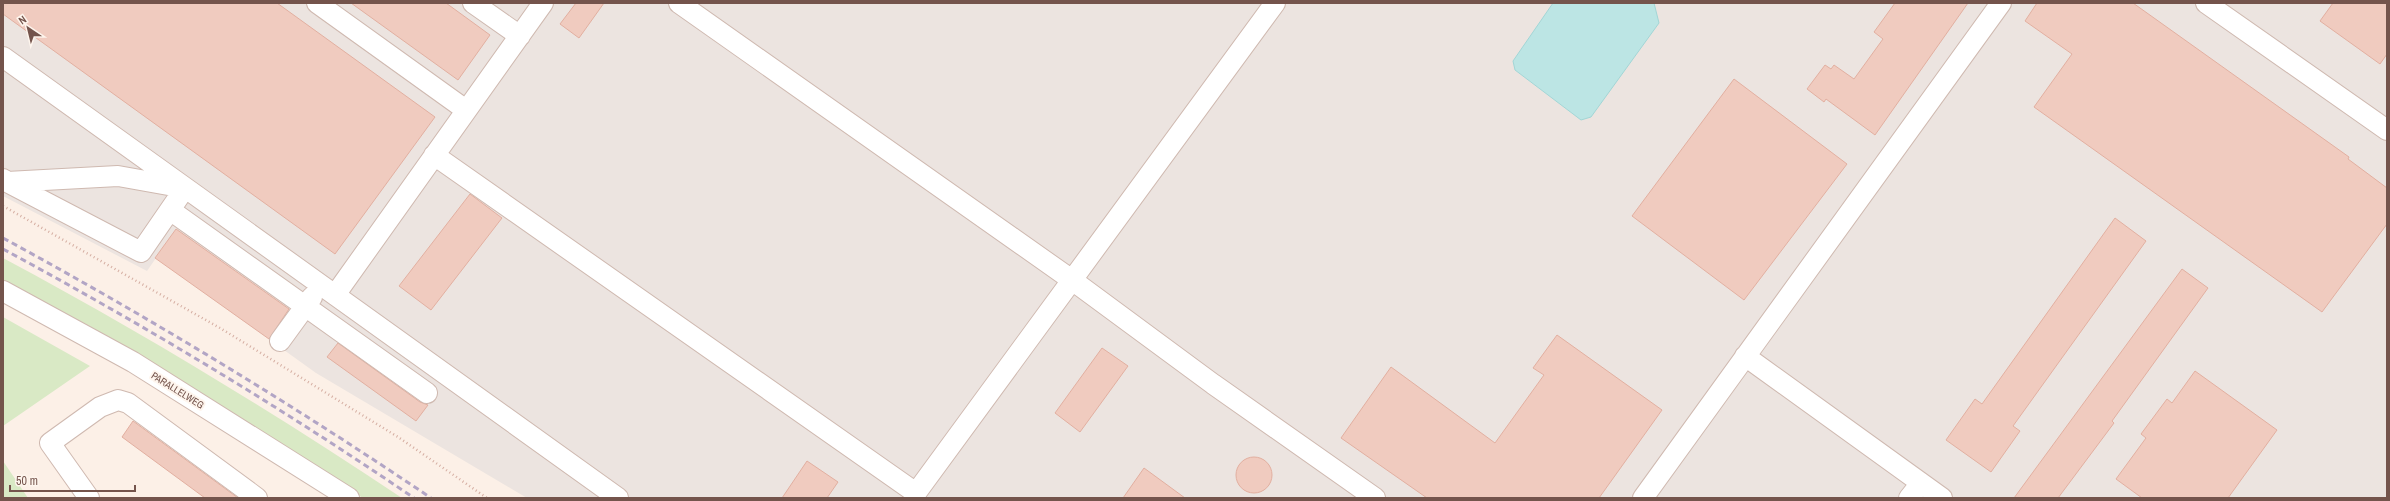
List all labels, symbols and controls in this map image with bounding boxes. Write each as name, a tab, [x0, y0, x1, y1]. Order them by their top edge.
north arrow	[8, 8, 48, 48]
text: N	[16, 12, 29, 27]
street label: PARALLELWEG	[149, 369, 207, 412]
scale bar	[10, 467, 135, 493]
text: 50 m	[16, 473, 38, 489]

